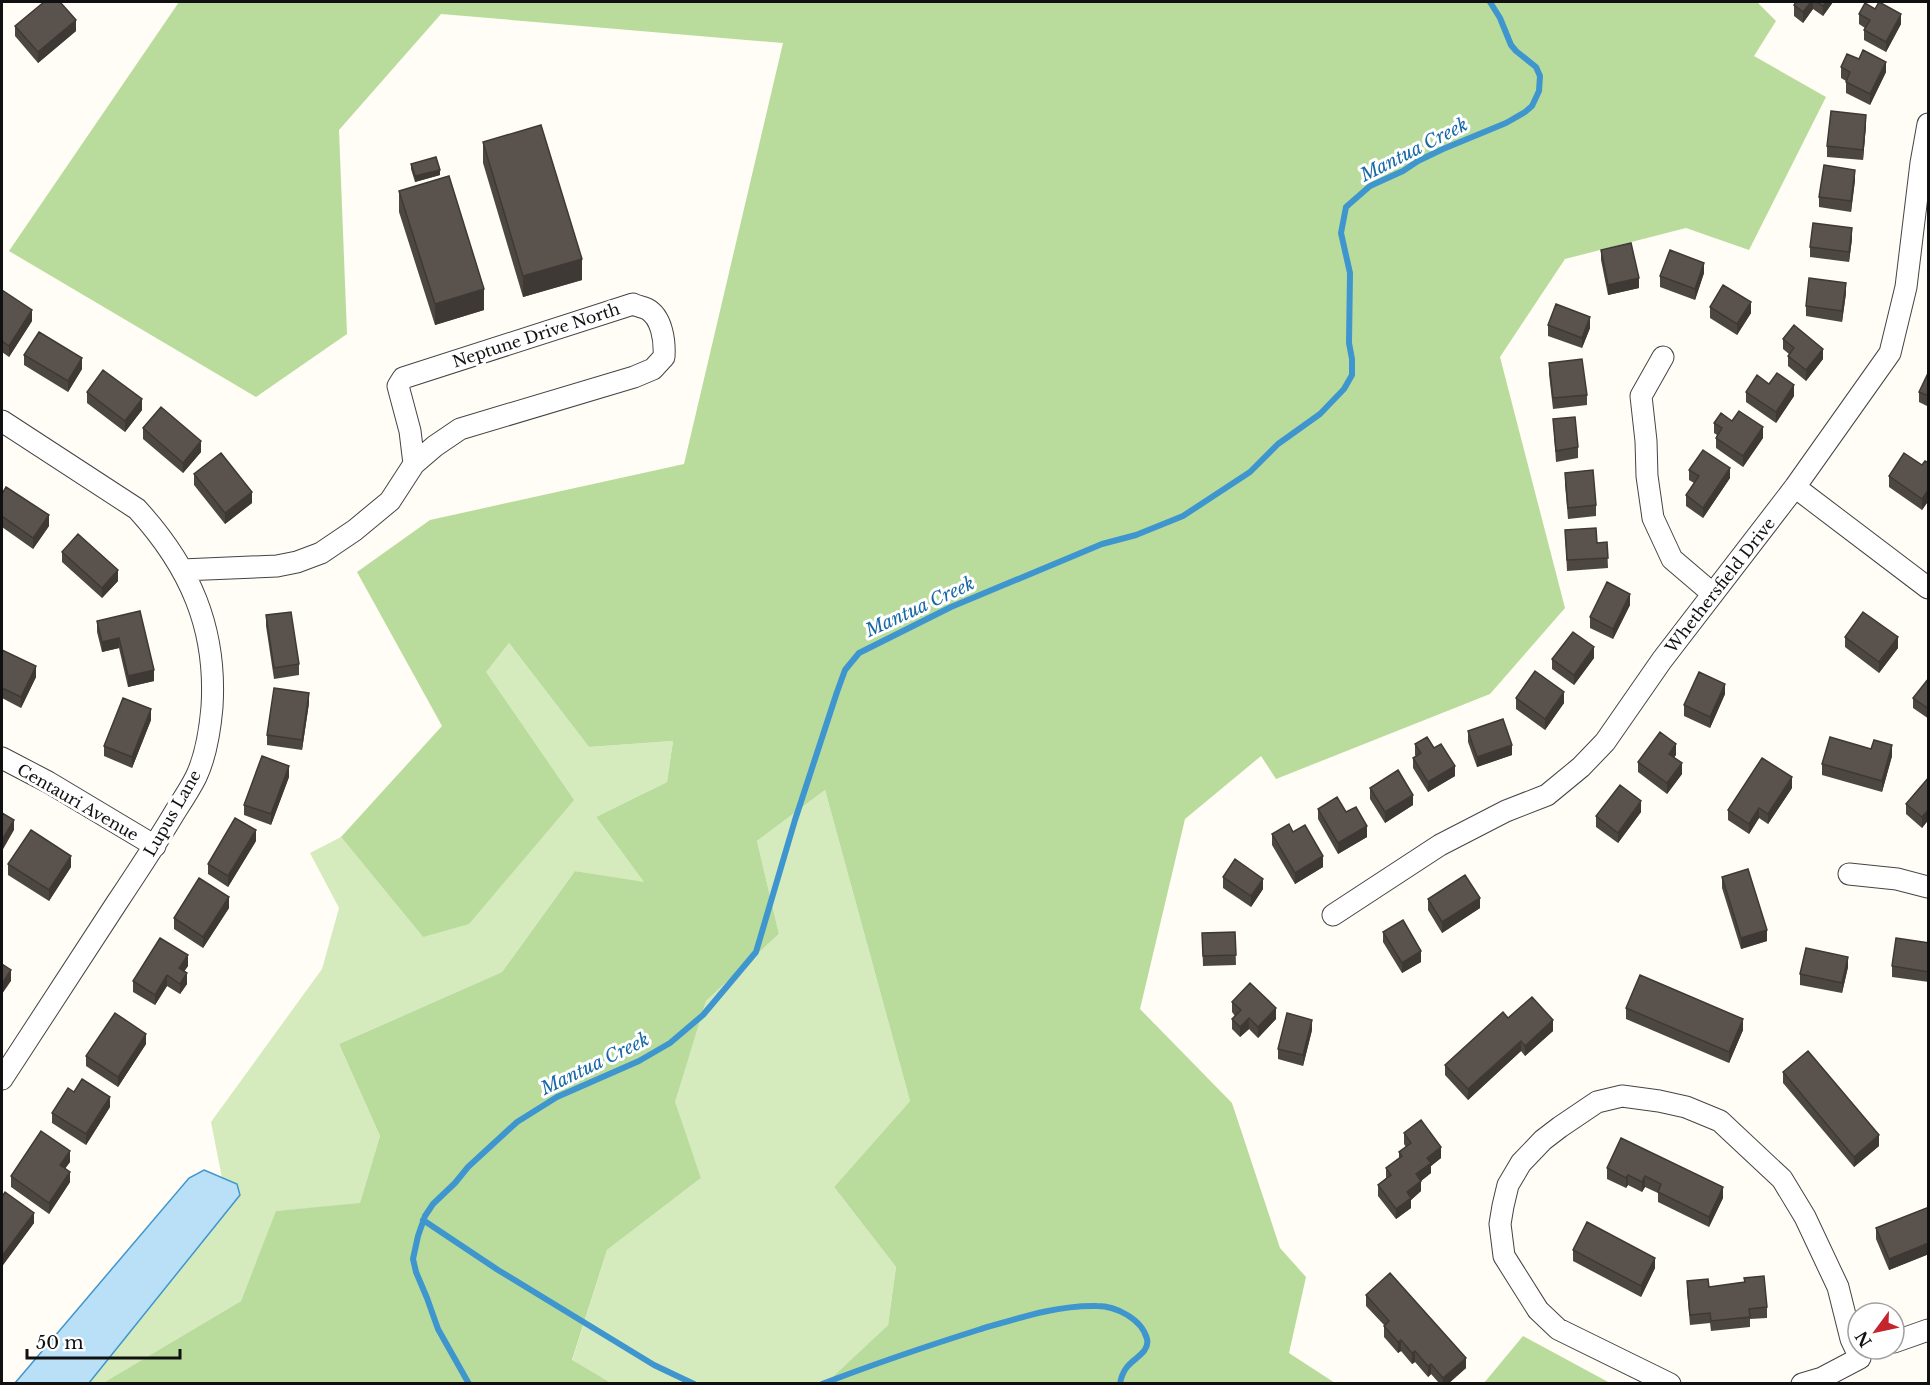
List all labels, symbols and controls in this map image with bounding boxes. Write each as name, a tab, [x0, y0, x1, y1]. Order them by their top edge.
water label: Mantua Creek	[1356, 113, 1472, 187]
street label: Neptune Drive North	[450, 298, 622, 372]
street label: Whethersfield Drive	[1660, 513, 1779, 657]
water label: Mantua Creek	[861, 572, 978, 642]
street label: Centauri Avenue	[14, 759, 142, 845]
street label: Lupus Lane	[139, 766, 205, 860]
water label: Mantua Creek	[536, 1028, 653, 1100]
north arrow	[1846, 1301, 1906, 1361]
scale bar	[27, 1322, 180, 1360]
text: N	[1851, 1327, 1876, 1351]
text: 50 m	[36, 1332, 84, 1354]

